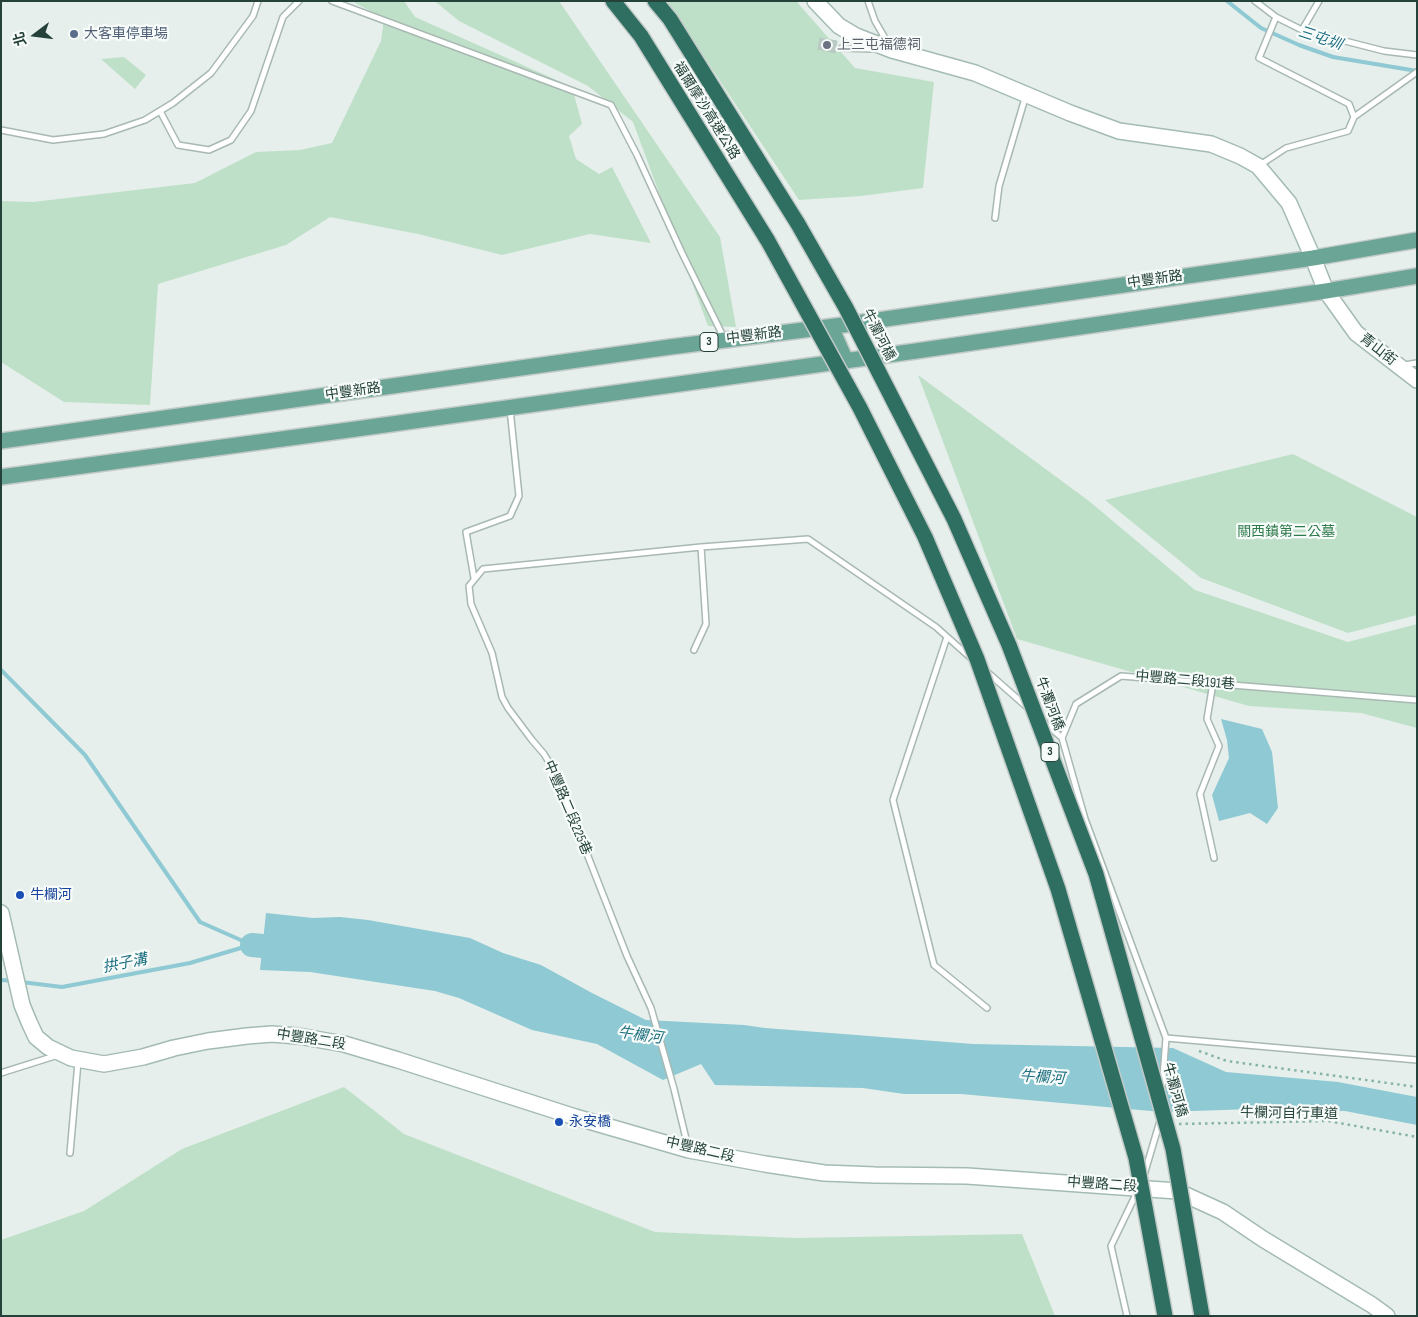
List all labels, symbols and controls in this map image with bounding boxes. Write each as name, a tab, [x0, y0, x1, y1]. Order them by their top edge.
north arrow	[10, 10, 60, 60]
water label: 三屯圳	[1296, 23, 1344, 55]
place label: 大客車停車場	[84, 26, 168, 42]
marker: 大客車停車場	[68, 28, 80, 40]
text: 北	[10, 30, 30, 48]
place label: 上三屯福德祠	[837, 37, 921, 53]
marker: 上三屯福德祠	[821, 39, 833, 51]
street label: 福爾摩沙高速公路	[669, 59, 743, 163]
street label: 中豐新路	[1126, 268, 1184, 292]
street label: 牛瀾河橋	[858, 306, 898, 364]
street label: 中豐新路	[725, 324, 783, 348]
street label: 青山街	[1356, 330, 1400, 370]
road number: 3	[700, 332, 718, 352]
street label: 中豐新路	[324, 380, 382, 404]
park label: 關西鎮第二公墓	[1237, 524, 1335, 540]
street label: 中豐路二段191巷	[1134, 668, 1236, 694]
street label: 牛瀾河橋	[1031, 675, 1067, 733]
road number: 3	[1041, 742, 1059, 762]
street label: 中豐路二段225巷	[540, 758, 594, 858]
place label: 牛欄河	[30, 887, 72, 903]
marker: 牛欄河	[14, 889, 26, 901]
water label: 拱子溝	[101, 951, 149, 977]
water label: 牛欄河	[616, 1024, 664, 1048]
street label: 中豐路二段	[275, 1026, 347, 1054]
street label: 牛瀾河橋	[1158, 1061, 1190, 1119]
water label: 牛欄河	[1019, 1067, 1065, 1089]
street label: 牛欄河自行車道	[1240, 1105, 1338, 1123]
place label: 永安橋	[569, 1114, 611, 1130]
marker: 永安橋	[553, 1116, 565, 1128]
street label: 中豐路二段	[664, 1134, 736, 1166]
street label: 中豐路二段	[1066, 1174, 1138, 1196]

